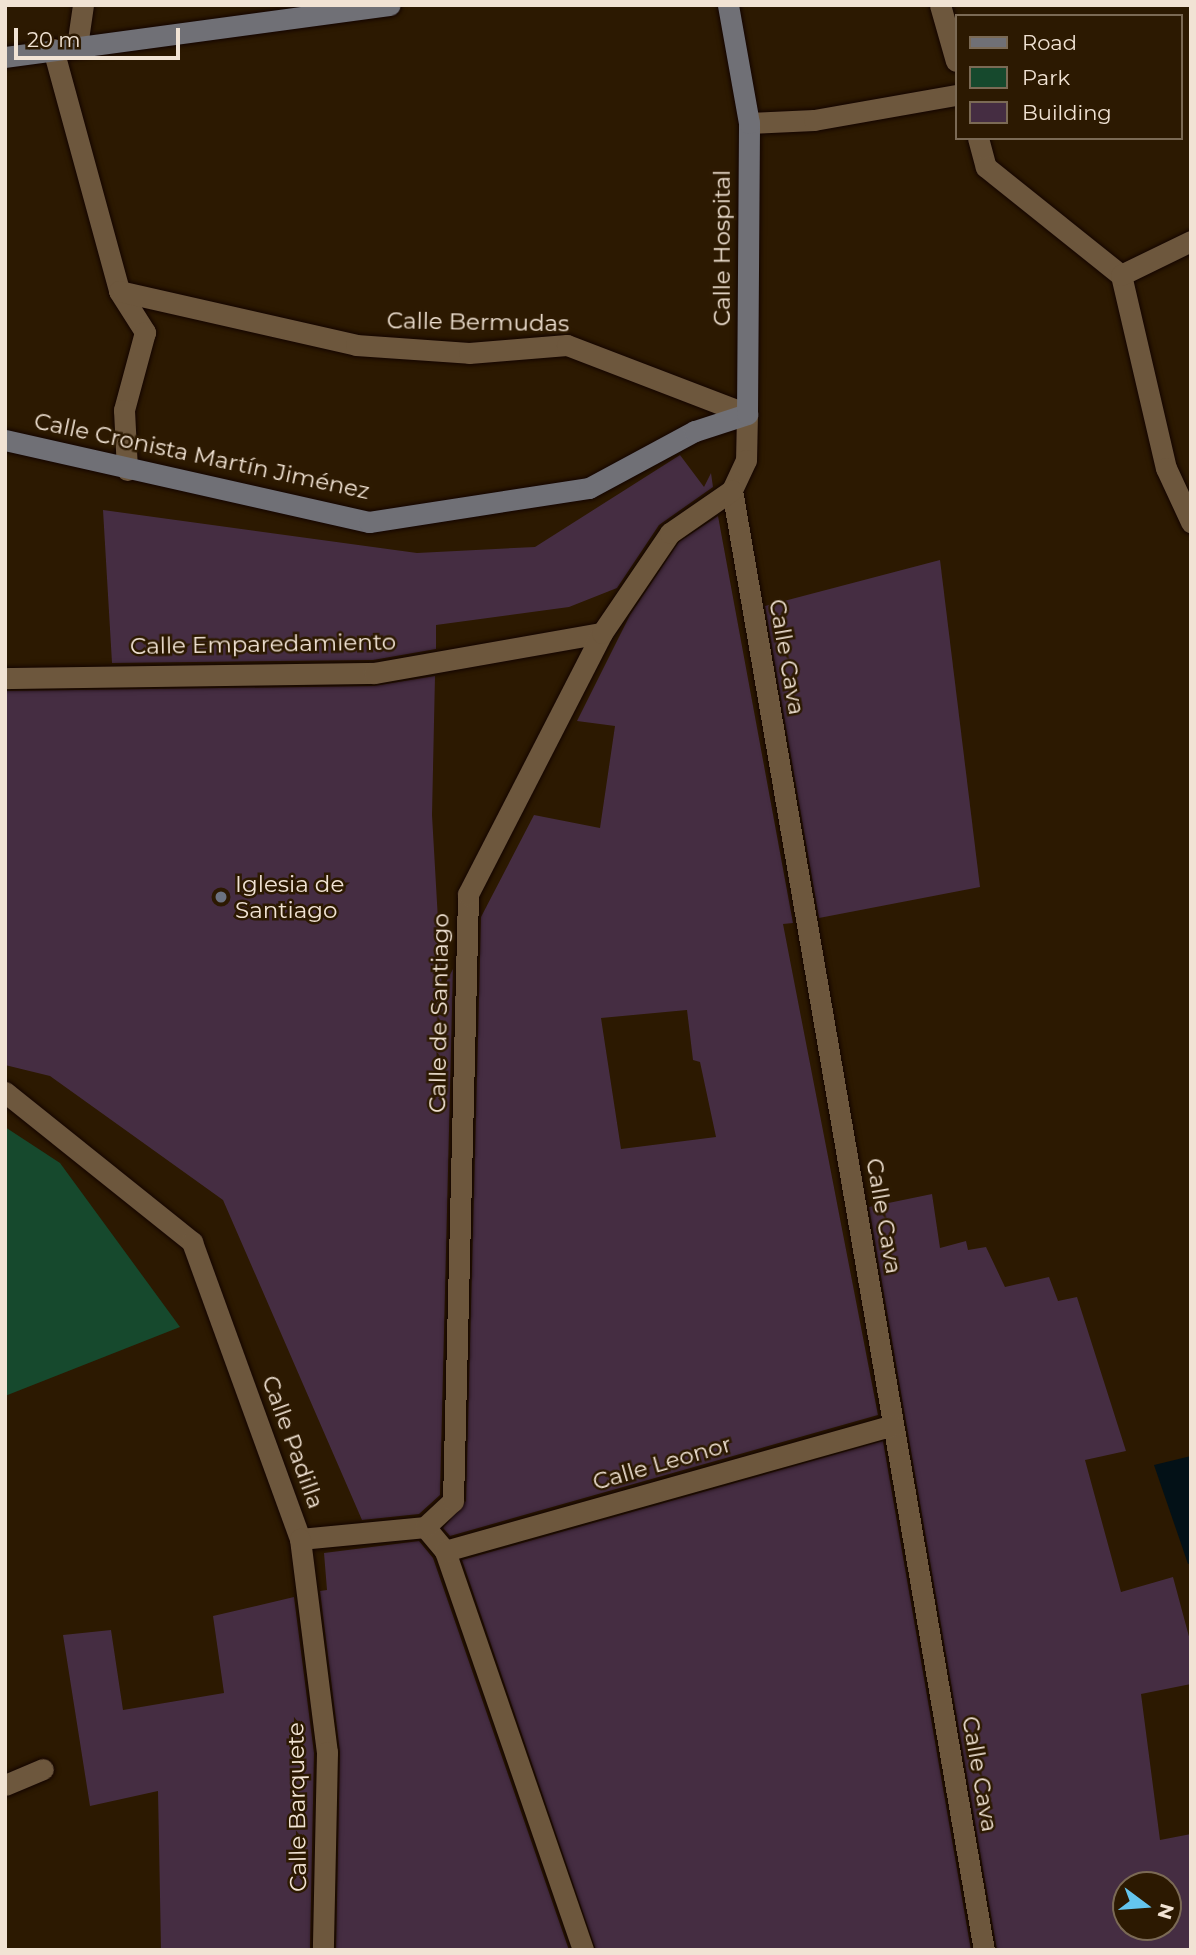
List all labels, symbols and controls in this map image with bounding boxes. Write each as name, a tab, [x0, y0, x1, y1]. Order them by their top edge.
scale bar	[18, 14, 184, 58]
legend	[954, 14, 1182, 140]
text: 20 m	[27, 27, 81, 52]
text: Road	[1022, 30, 1077, 55]
text: Park	[1022, 65, 1070, 90]
text: Building	[1022, 100, 1112, 125]
street label: Calle Hospital	[708, 170, 736, 326]
street label: Calle Bermudas	[387, 307, 569, 337]
street label: Calle Cronista Martín Jiménez	[32, 407, 372, 505]
street label: Calle Cava	[763, 597, 811, 717]
street label: Calle Emparedamiento	[130, 628, 396, 660]
place label: Iglesia de Santiago	[235, 870, 344, 924]
marker: Iglesia de Santiago	[213, 889, 229, 905]
street label: Calle de Santiago	[423, 913, 455, 1113]
street label: Calle Cava	[860, 1156, 908, 1276]
street label: Calle Padilla	[256, 1372, 330, 1512]
street label: Calle Leonor	[590, 1430, 734, 1496]
street label: Calle Cava	[956, 1714, 1004, 1834]
street label: Calle Barquete	[282, 1722, 312, 1892]
north arrow	[1112, 1871, 1182, 1941]
text: N	[1153, 1901, 1179, 1922]

